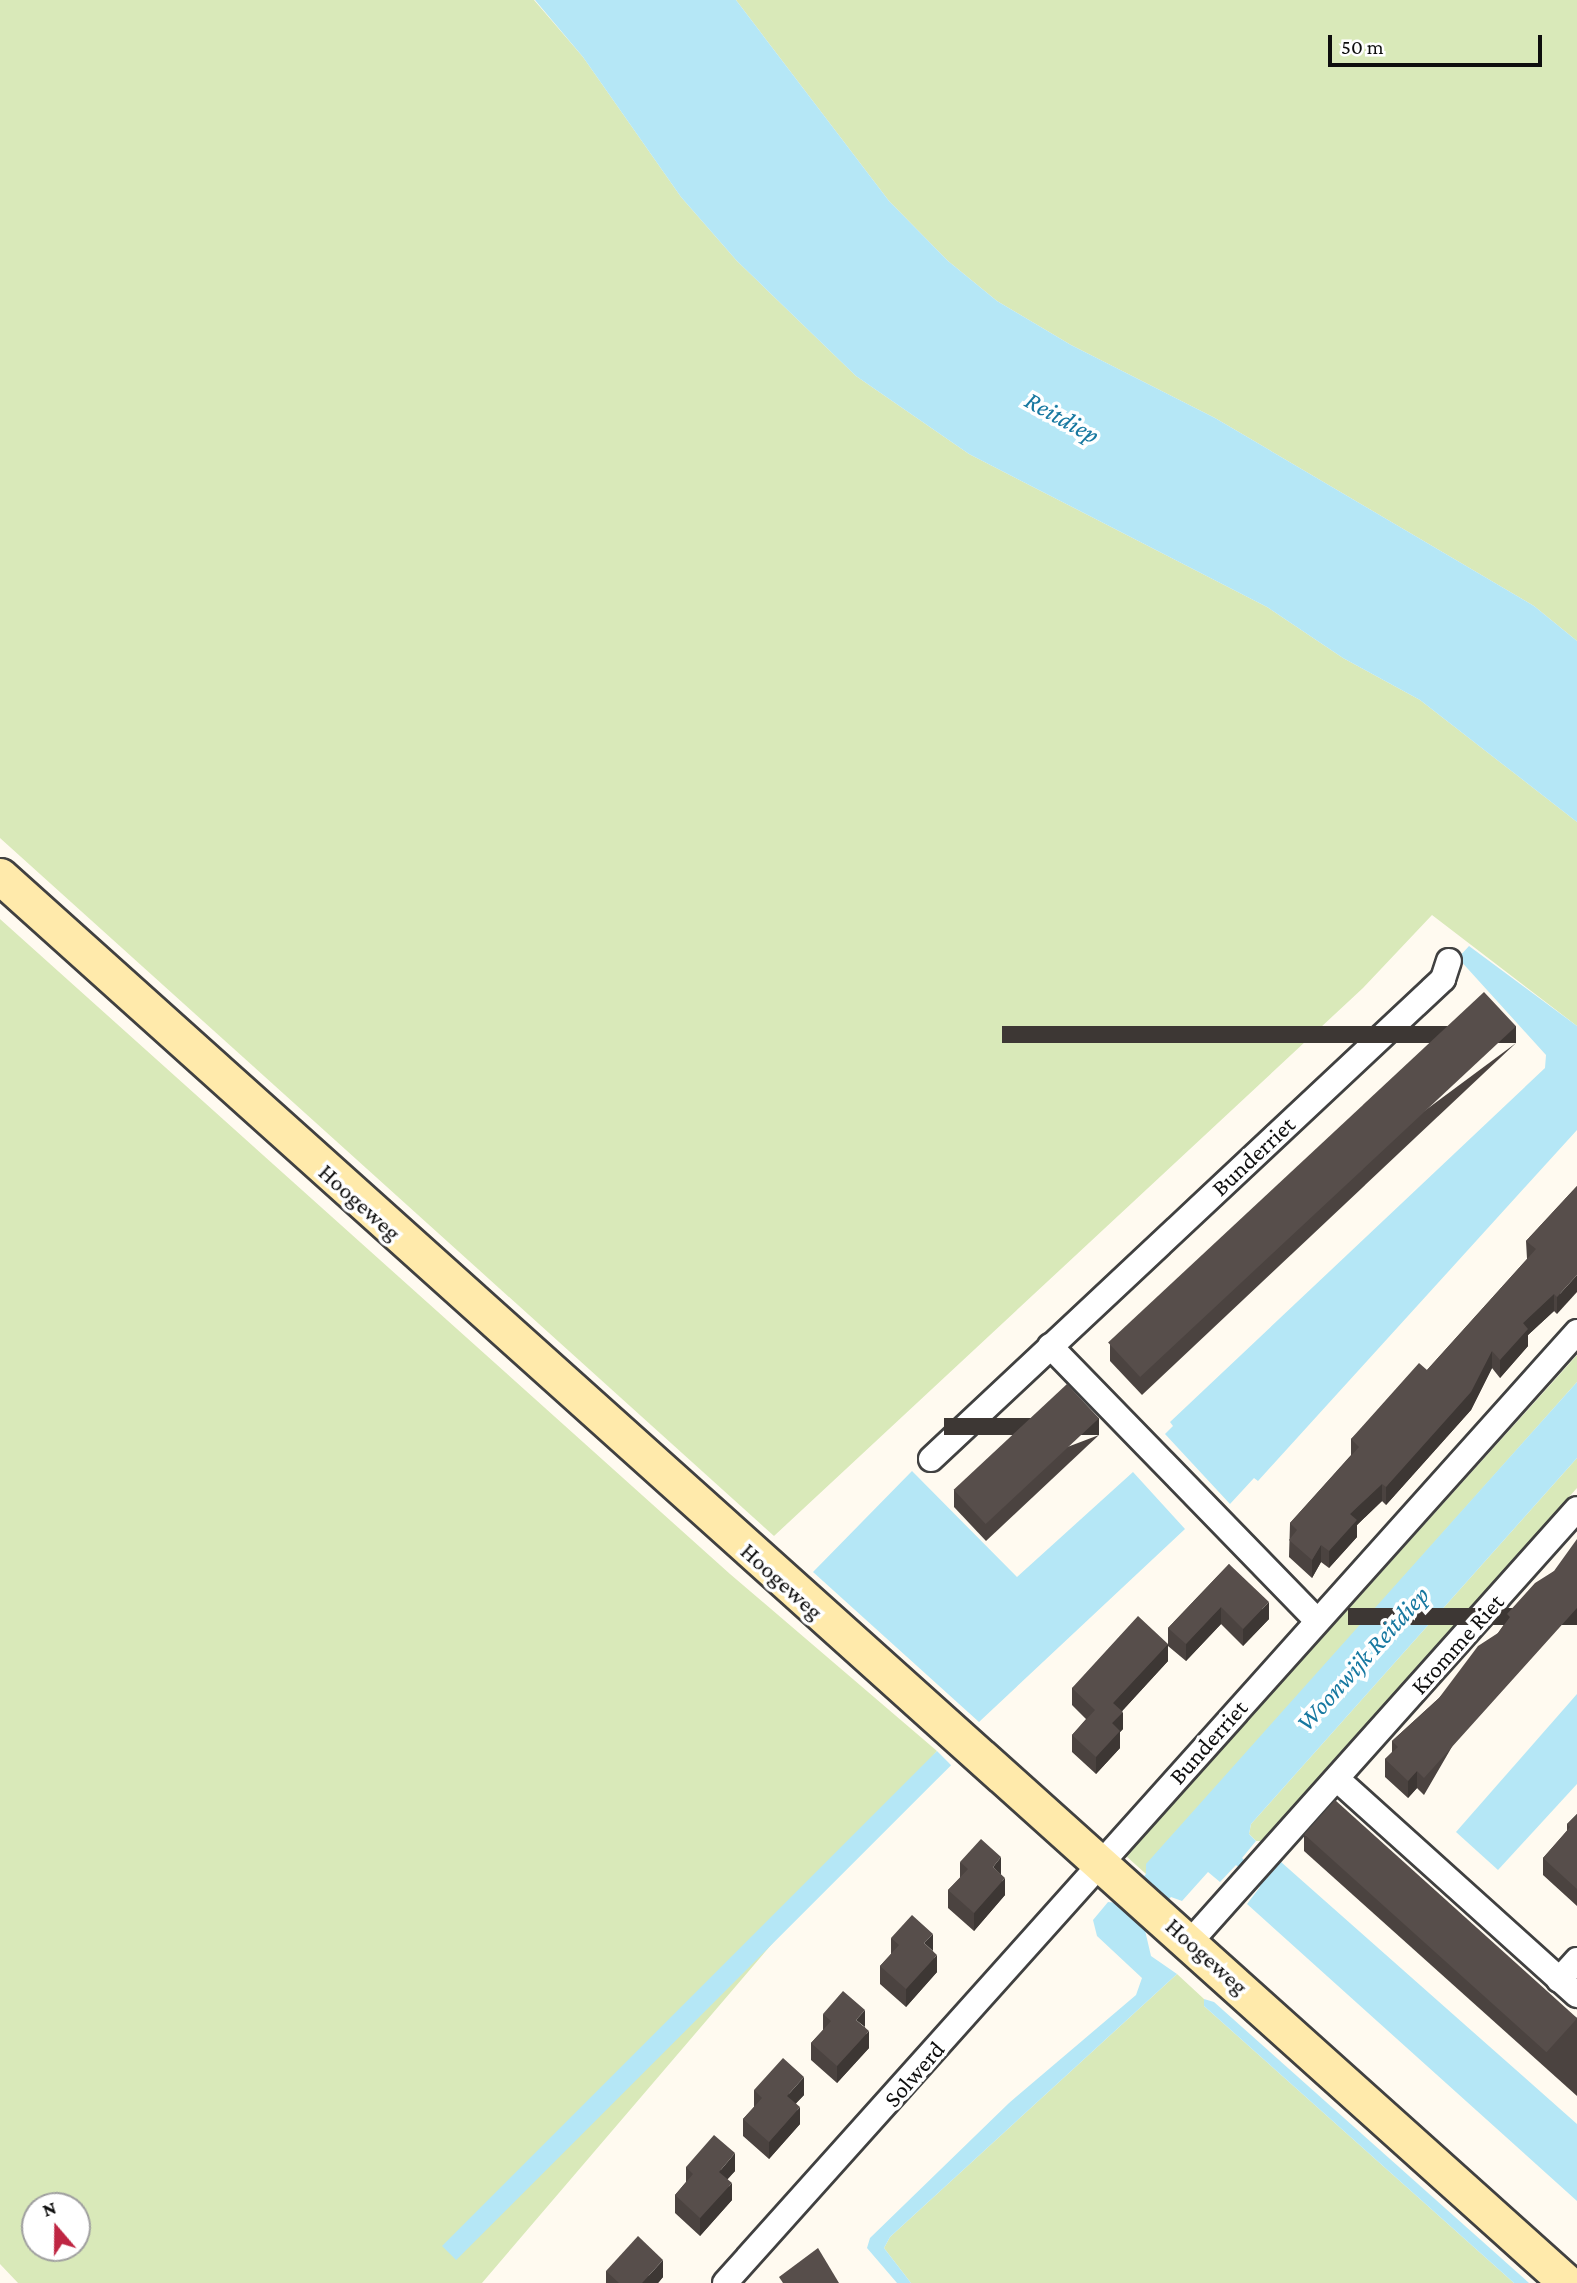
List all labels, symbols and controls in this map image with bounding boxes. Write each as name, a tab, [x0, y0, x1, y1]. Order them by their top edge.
scale bar	[1332, 21, 1546, 65]
text: 50 m	[1341, 35, 1384, 59]
water label: Reitdiep	[1019, 385, 1105, 451]
street label: Bunderriet	[1205, 1110, 1301, 1202]
street label: Hoogeweg	[313, 1157, 407, 1247]
street label: Hoogeweg	[735, 1536, 829, 1626]
water label: Woonwijk Reitdiep	[1290, 1580, 1436, 1738]
street label: Kromme Riet	[1404, 1588, 1510, 1700]
street label: Bunderriet	[1163, 1694, 1253, 1790]
street label: Hoogeweg	[1160, 1911, 1254, 2001]
street label: Solwerd	[878, 2035, 950, 2113]
north arrow	[21, 2192, 91, 2262]
text: N	[40, 2197, 59, 2221]

